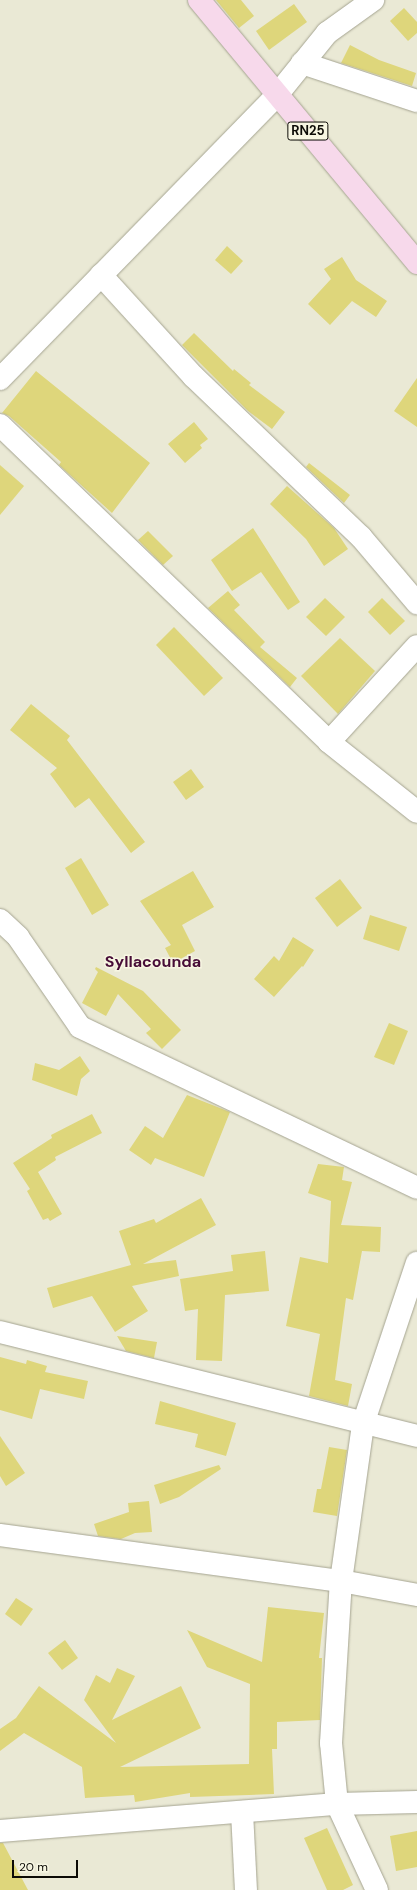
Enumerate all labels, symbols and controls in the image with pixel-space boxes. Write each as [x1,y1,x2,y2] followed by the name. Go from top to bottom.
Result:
[287,120,329,142] road number: RN25
[105,952,201,972] district label: Syllacounda
[14,1852,80,1878] scale bar
[19,1859,48,1875] text: 20 m

